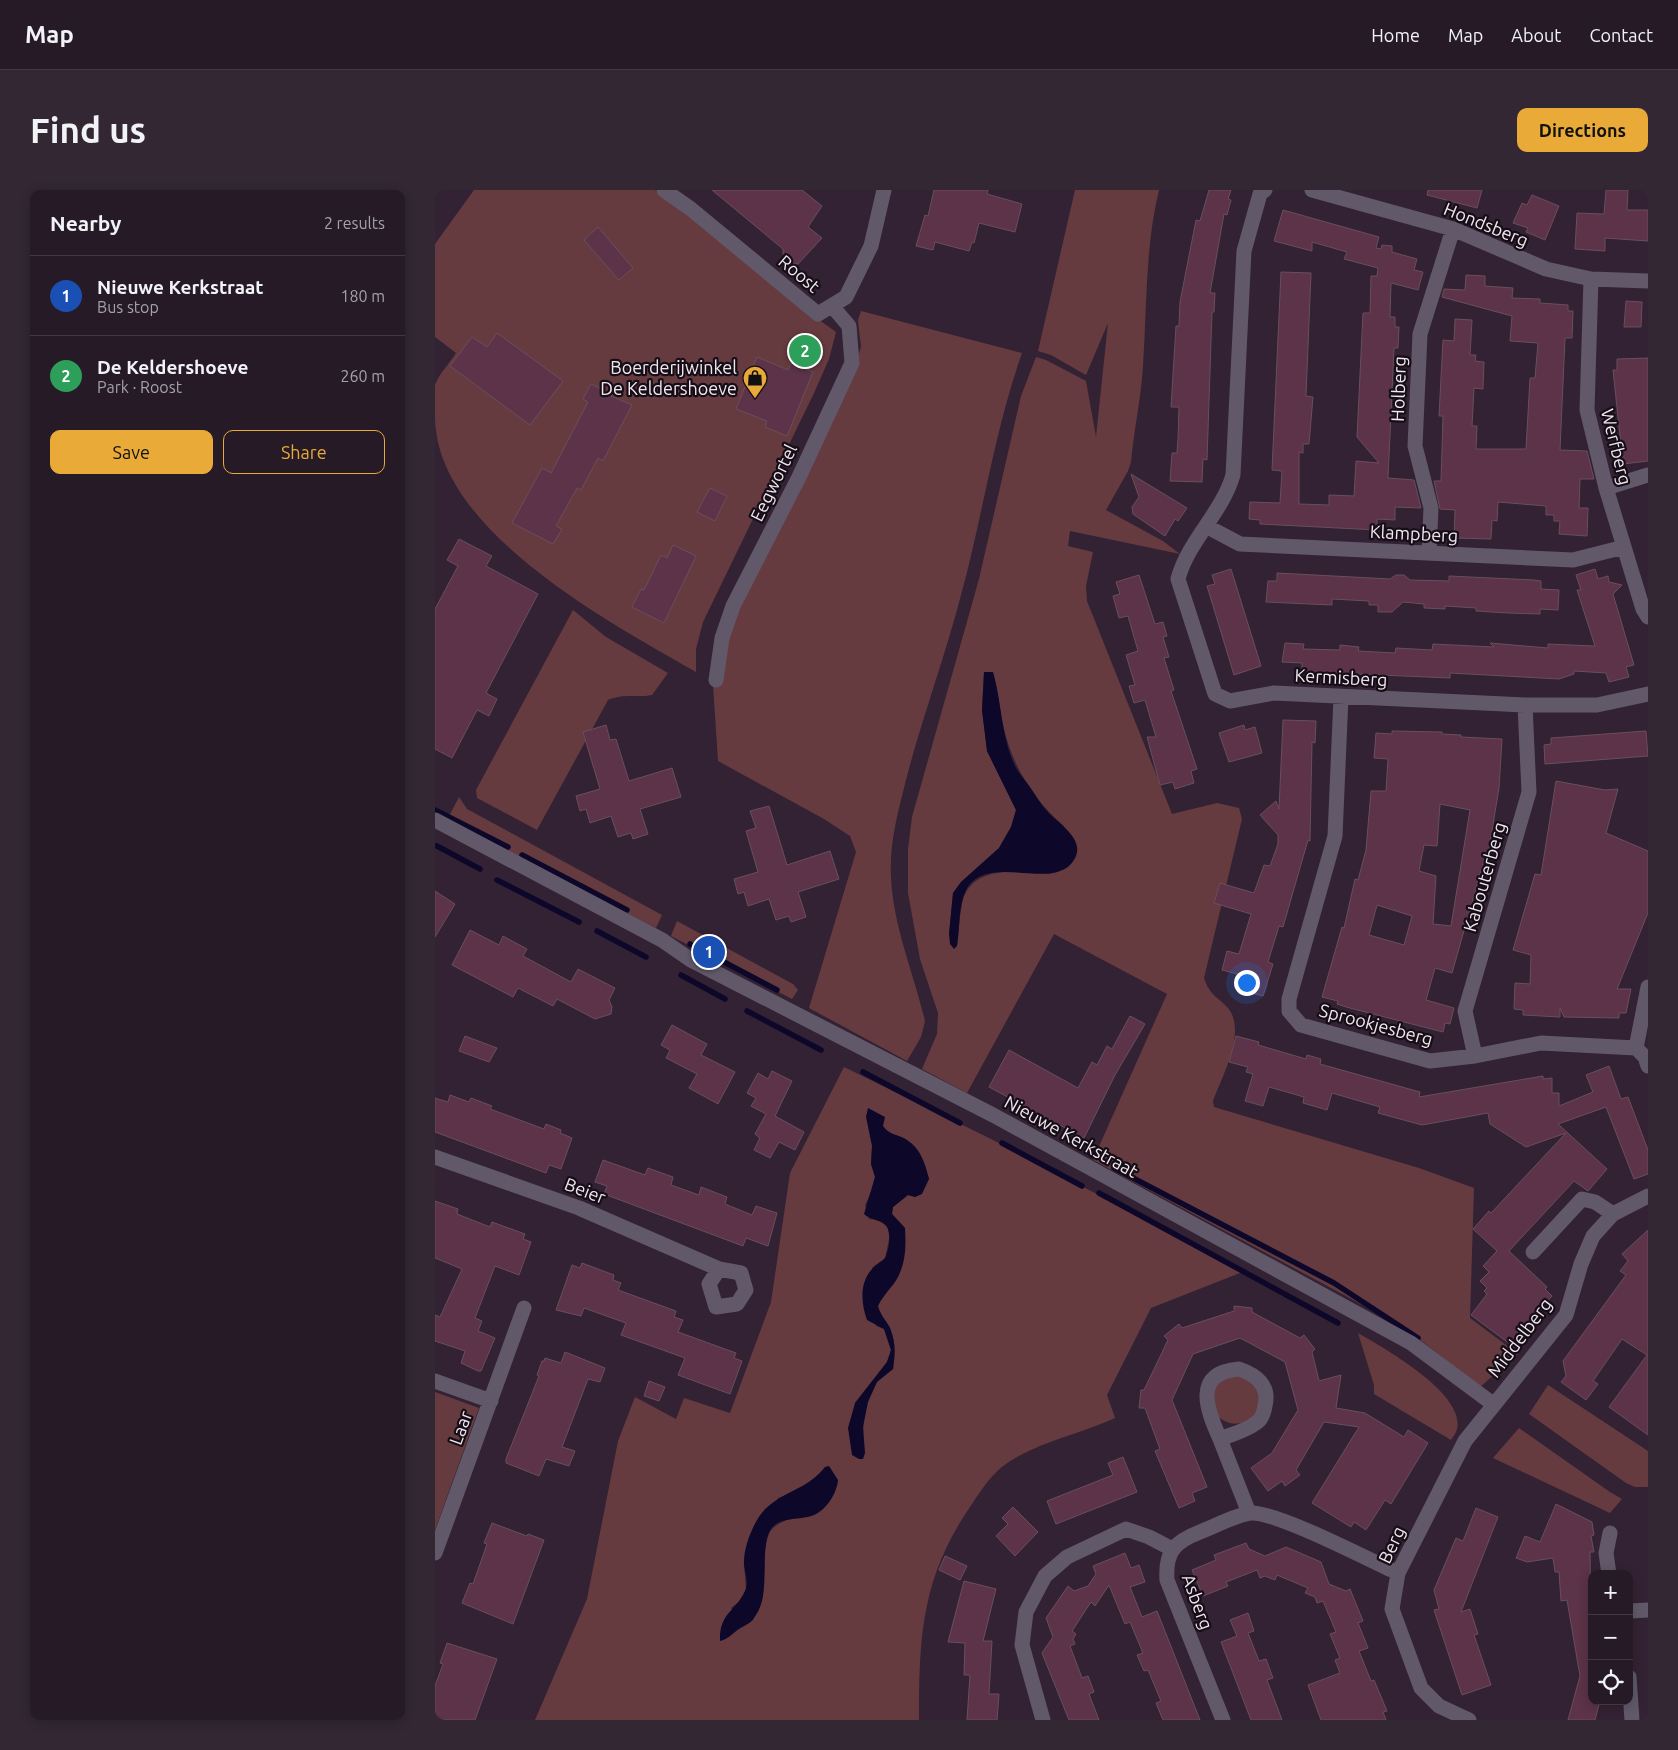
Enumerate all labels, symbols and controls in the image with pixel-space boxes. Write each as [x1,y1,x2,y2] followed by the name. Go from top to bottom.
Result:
[25,21,74,48] text: Map
[1371,25,1420,45] text: Home
[1448,25,1483,45] text: Map
[1511,25,1561,45] text: About
[1589,25,1653,45] text: Contact
[1517,108,1648,152] button: Directions
[30,110,146,150] text: Find us
[1441,198,1532,250] street label: Hondsberg
[50,211,121,235] text: Nearby
[324,214,385,232] text: 2 results
[775,250,824,296] street label: Roost
[97,276,264,298] text: Nieuwe Kerkstraat
[61,287,71,305] text: 1
[340,287,385,305] text: 180 m
[97,298,159,316] text: Bus stop
[789,332,821,370] pin: 2
[97,356,249,378] text: De Keldershoeve
[1387,356,1409,422] street label: Holberg
[600,357,737,398] place label: Boerderijwinkel De Keldershoeve
[742,365,768,399] shop icon: Boerderijwinkel De Keldershoeve
[61,367,71,385] text: 2
[340,367,385,385] text: 260 m
[97,378,182,396] text: Park · Roost
[1598,407,1636,487] street label: Werfberg
[50,430,213,474] button: Save
[223,430,385,474] button: Share
[746,440,800,524] street label: Eegwortel
[1369,521,1459,545] street label: Klampberg
[1294,665,1388,689] street label: Kermisberg
[1459,820,1509,934] street label: Kabouterberg
[693,933,725,971] pin: 1
[1234,970,1260,996] your location
[1317,999,1435,1049] street label: Sprookjesberg
[1001,1091,1142,1181] street label: Nieuwe Kerkstraat
[562,1173,609,1207] street label: Beier
[1483,1294,1555,1381] street label: Middelberg
[445,1408,475,1447] street label: Laar
[1374,1523,1408,1566] street label: Berg
[1588,1570,1633,1705] map controls
[1588,1570,1633,1615] button: +
[1179,1571,1217,1632] street label: Asberg
[1588,1615,1633,1660] button: −
[1588,1660,1633,1705] button: locate

